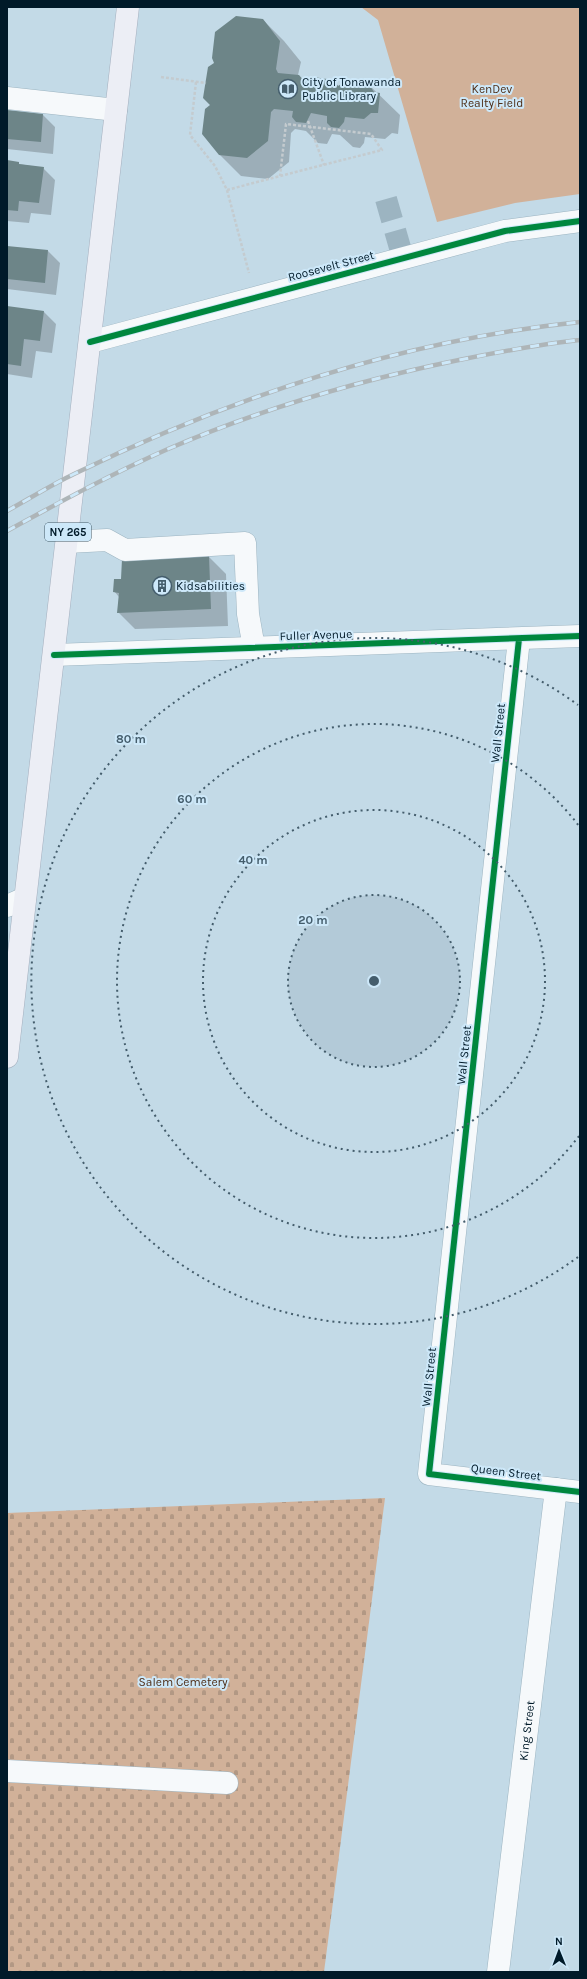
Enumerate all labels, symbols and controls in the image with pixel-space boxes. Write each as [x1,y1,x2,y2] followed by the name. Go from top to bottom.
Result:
[302,75,401,103] place label: City of Tonawanda Public Library
[277,78,299,100] library icon: City of Tonawanda Public Library
[461,82,523,110] park label: KenDev Realty Field
[286,248,376,284] street label: Roosevelt Street
[45,523,91,541] road number: NY 265
[151,575,173,597] building icon: Kidsabilities
[176,579,245,593] place label: Kidsabilities
[279,627,353,643] street label: Fuller Avenue
[488,702,508,763] street label: Wall Street
[116,732,146,746] text: 80 m
[177,792,207,806] text: 60 m
[238,853,268,867] text: 40 m
[298,913,328,927] text: 20 m
[367,974,381,988] centre of rings
[454,1024,474,1085] street label: Wall Street
[419,1346,439,1407] street label: Wall Street
[470,1461,542,1483] street label: Queen Street
[139,1675,228,1689] park label: Salem Cemetery
[516,1699,538,1762] street label: King Street
[539,1931,579,1971] north arrow
[555,1935,563,1948] text: N

